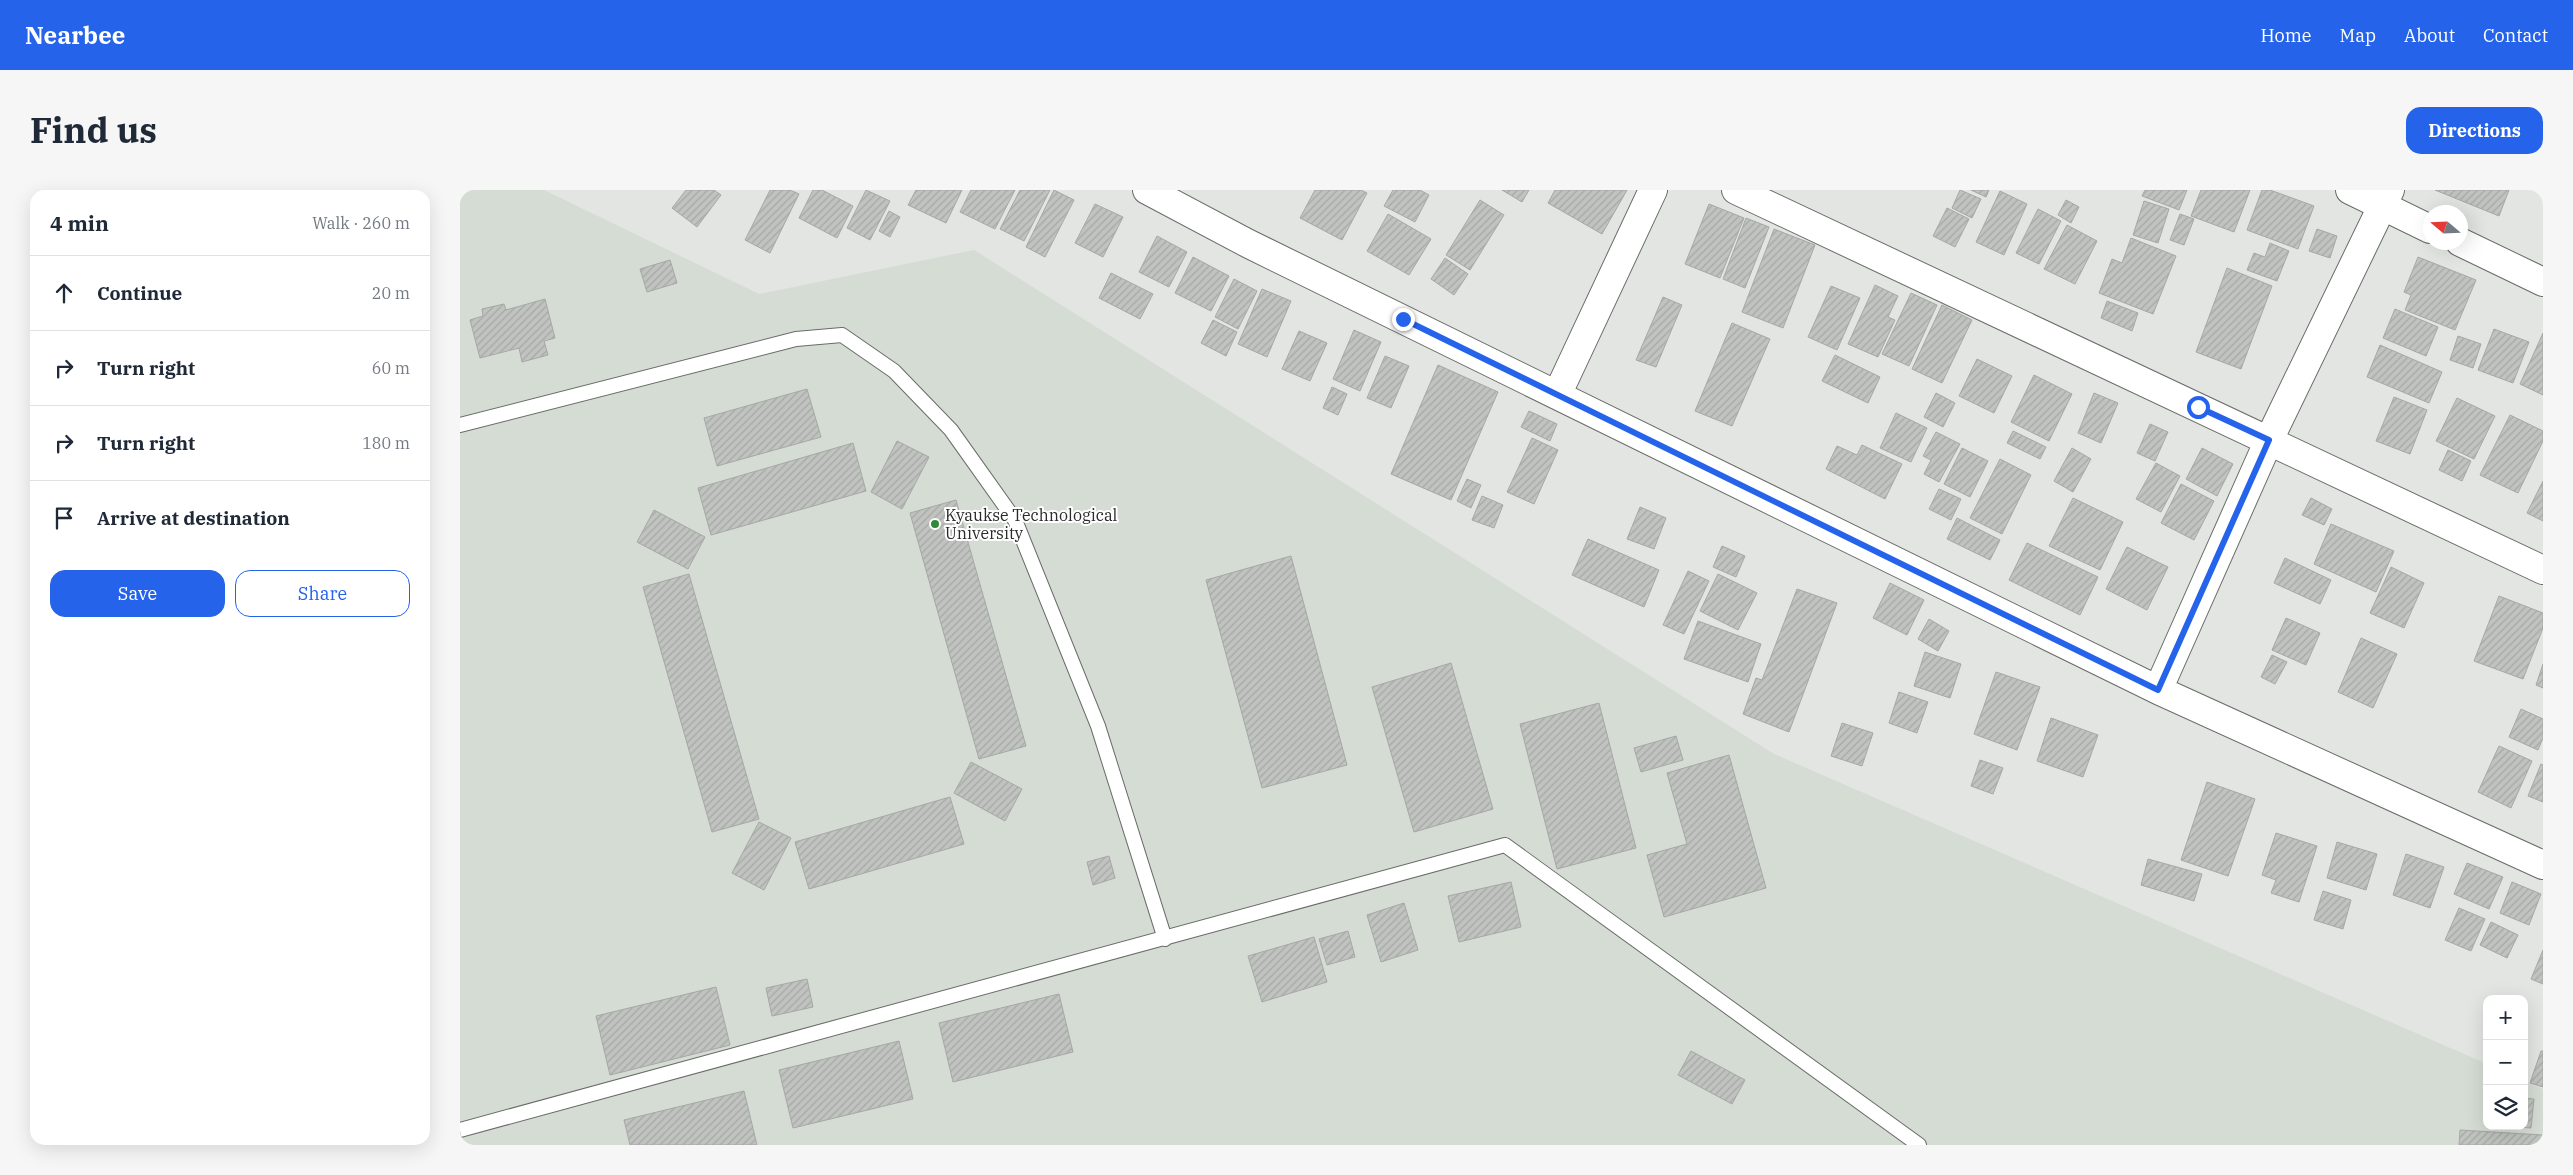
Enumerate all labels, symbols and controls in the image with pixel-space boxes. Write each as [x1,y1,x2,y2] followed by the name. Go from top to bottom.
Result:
[25,19,125,51] text: Nearbee
[2260,24,2312,47] text: Home
[2340,24,2376,47] text: Map
[2404,24,2455,47] text: About
[2483,24,2548,47] text: Contact
[30,107,157,153] text: Find us
[2406,107,2543,154] button: Directions
[2423,205,2468,250] north arrow
[50,209,109,237] text: 4 min
[312,213,410,233] text: Walk · 260 m
[50,279,78,307] icon: ahead
[97,281,182,305] text: Continue
[372,283,410,303] text: 20 m
[1392,308,1415,331] route end
[50,354,78,382] icon: right
[97,356,195,380] text: Turn right
[372,358,410,378] text: 60 m
[2187,396,2210,419] route start
[50,429,78,457] icon: right
[97,431,195,455] text: Turn right
[362,433,410,453] text: 180 m
[50,504,78,532] icon: arrive
[945,505,1118,543] place label: Kyaukse Technological University
[97,506,290,530] text: Arrive at destination
[929,518,941,530] marker: Kyaukse Technological University
[50,570,225,617] button: Save
[235,570,410,617] button: Share
[2483,995,2528,1130] map controls
[2483,995,2528,1040] button: +
[2483,1040,2528,1085] button: −
[2483,1085,2528,1130] button: layers

